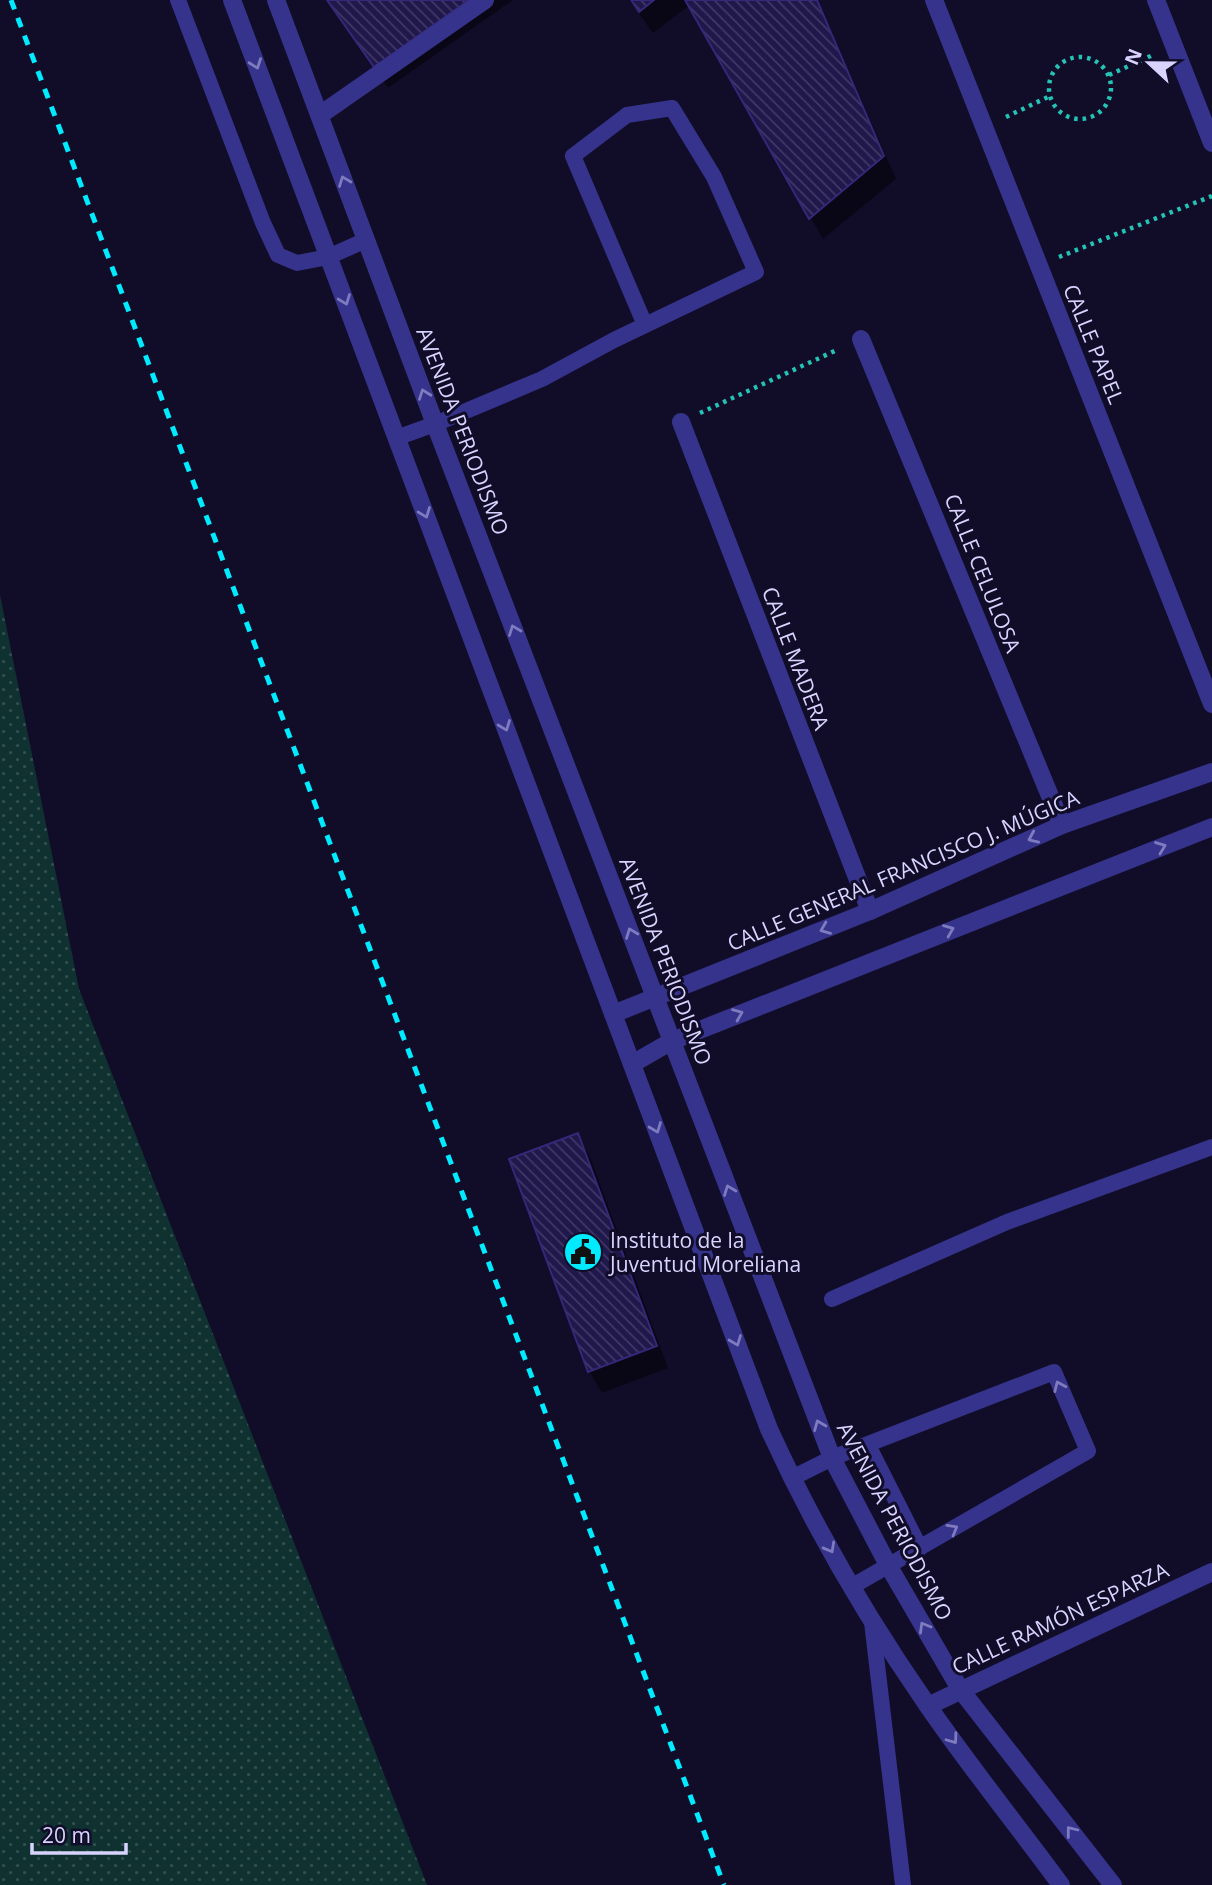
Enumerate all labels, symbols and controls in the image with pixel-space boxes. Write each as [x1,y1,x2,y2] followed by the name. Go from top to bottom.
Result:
[1114,28,1184,98] north arrow
[1118,45,1148,69] text: N
[248,57,262,69] one-way arrow
[339,176,353,188] one-way arrow
[1057,280,1131,408] street label: CALLE PAPEL
[336,293,350,305] one-way arrow
[410,323,516,539] street label: AVENIDA PERIODISMO
[418,389,432,401] one-way arrow
[938,489,1028,657] street label: CALLE CELULOSA
[416,506,430,518] one-way arrow
[756,583,836,734] street label: CALLE MADERA
[509,624,523,636] one-way arrow
[497,719,511,731] one-way arrow
[723,783,1084,957] street label: CALLE GENERAL FRANCISCO J. MÚGICA
[1028,830,1040,844] one-way arrow
[1154,841,1166,855] one-way arrow
[613,853,719,1069] street label: AVENIDA PERIODISMO
[819,921,831,935] one-way arrow
[943,925,955,939] one-way arrow
[625,928,639,940] one-way arrow
[731,1009,743,1023] one-way arrow
[648,1122,662,1134] one-way arrow
[723,1185,737,1197] one-way arrow
[608,1226,801,1278] place label: Instituto de la Juventud Moreliana
[562,1231,604,1273] public building icon: Instituto de la Juventud Moreliana
[728,1335,742,1347] one-way arrow
[1054,1380,1068,1392] one-way arrow
[831,1417,959,1625] street label: AVENIDA PERIODISMO
[813,1420,827,1433] one-way arrow
[945,1524,958,1537] one-way arrow
[821,1541,835,1553] one-way arrow
[947,1555,1173,1680] street label: CALLE RAMÓN ESPARZA
[919,1622,932,1635] one-way arrow
[944,1731,957,1744] one-way arrow
[32,1812,126,1856] scale bar
[42,1821,91,1849] text: 20 m
[1066,1827,1079,1839] one-way arrow

